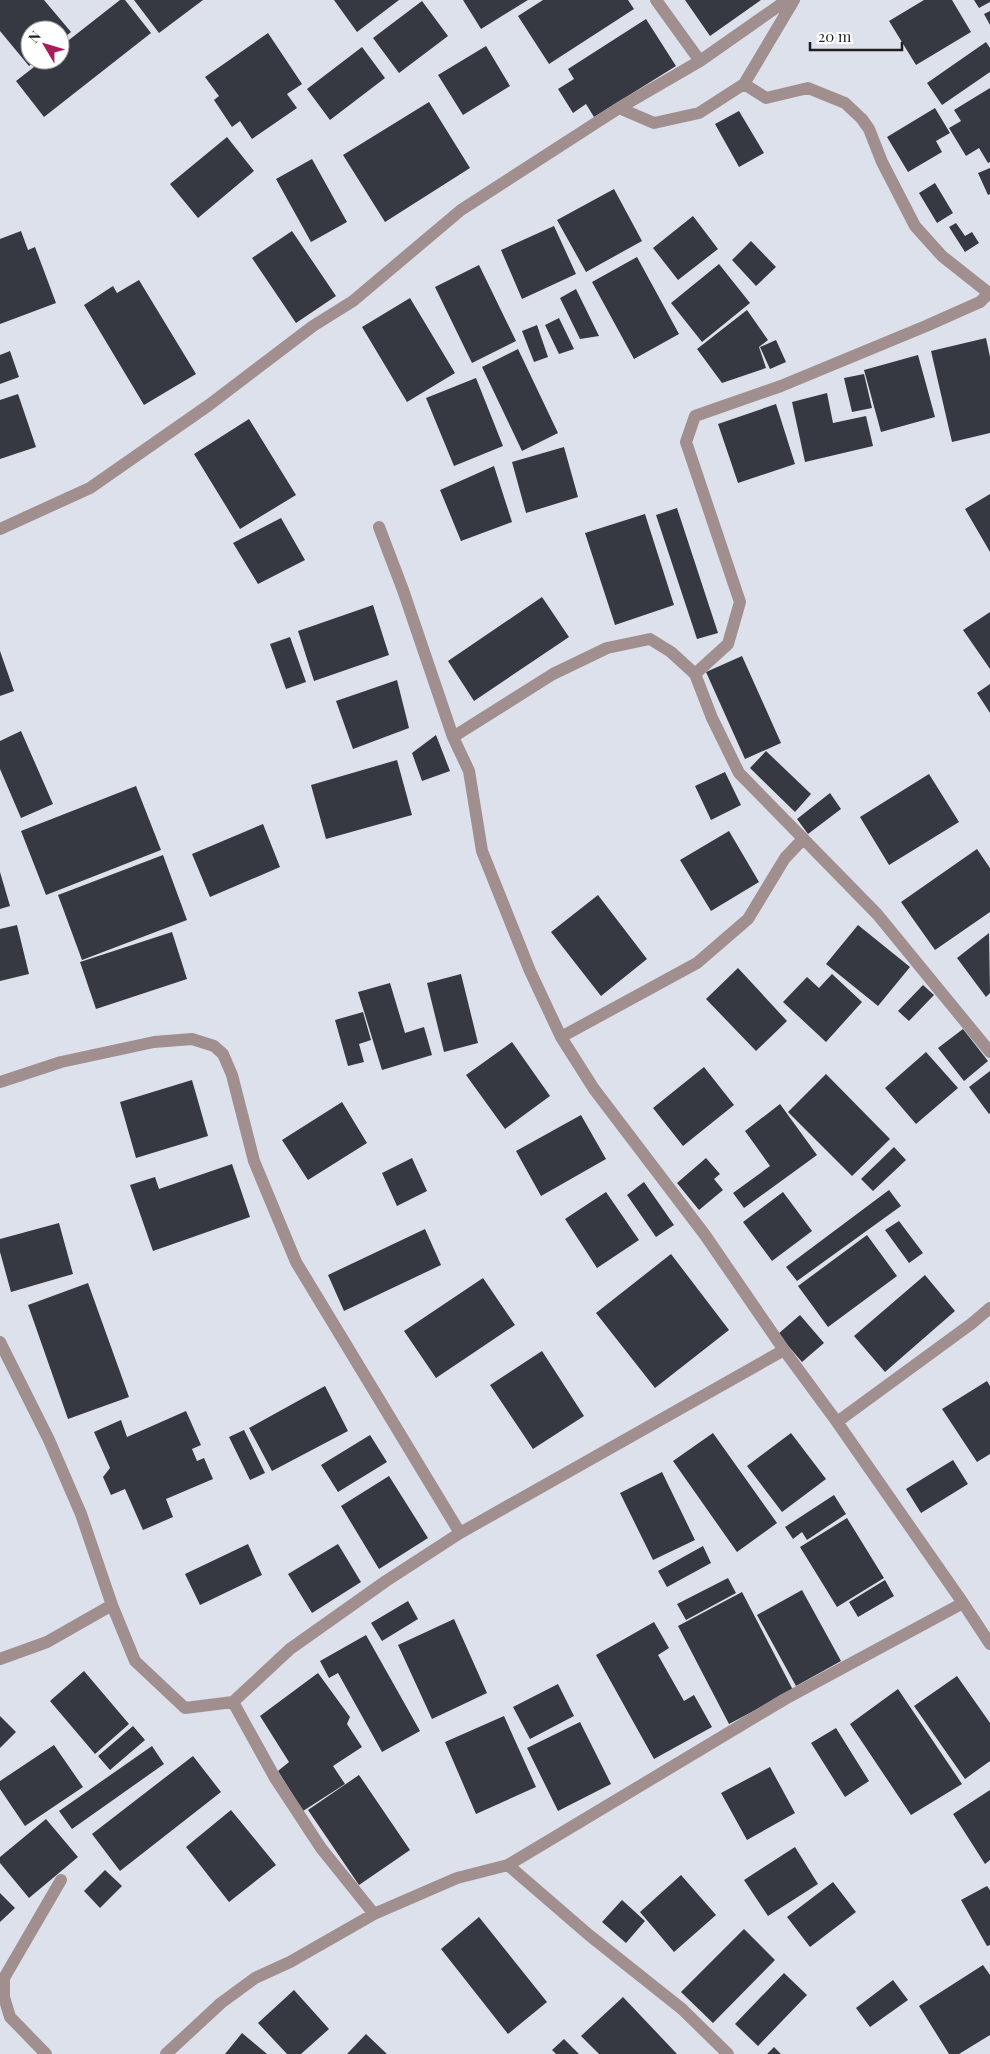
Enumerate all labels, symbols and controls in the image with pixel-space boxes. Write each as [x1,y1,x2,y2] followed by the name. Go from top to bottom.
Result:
[20,20,70,70] north arrow
[810,20,902,52] scale bar
[818,26,852,46] text: 20 m
[24,27,45,47] text: N

